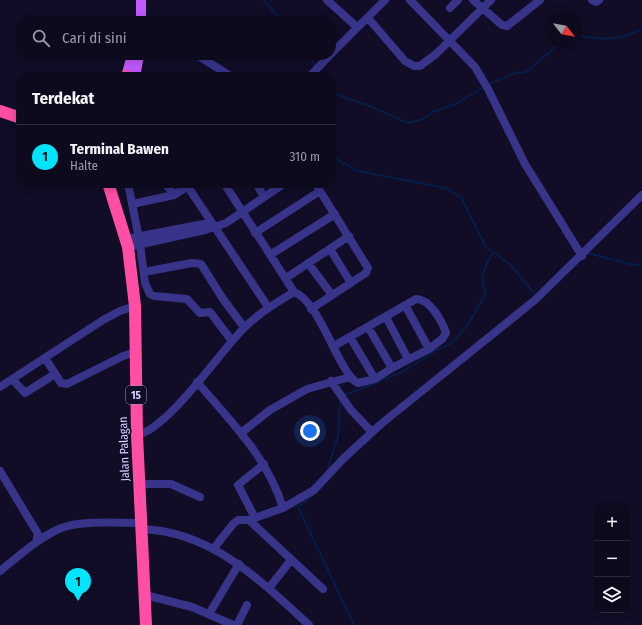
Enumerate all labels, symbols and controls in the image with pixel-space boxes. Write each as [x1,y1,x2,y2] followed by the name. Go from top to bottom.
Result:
[546,12,582,48] north arrow
[16,16,336,60] search box
[30,27,52,49] icon: search
[62,29,127,47] text: Cari di sini
[32,88,94,109] text: Terdekat
[70,140,169,158] text: Terminal Bawen
[42,149,48,164] text: 1
[290,149,320,164] text: 310 m
[70,158,98,173] text: Halte
[126,386,146,404] road number: 15
[116,416,132,482] street label: Jalan Palagan
[300,421,320,441] your location
[594,505,630,613] map controls
[594,505,630,541] button: +
[594,541,630,577] button: −
[65,568,91,601] pin: 1
[594,577,630,613] button: layers

